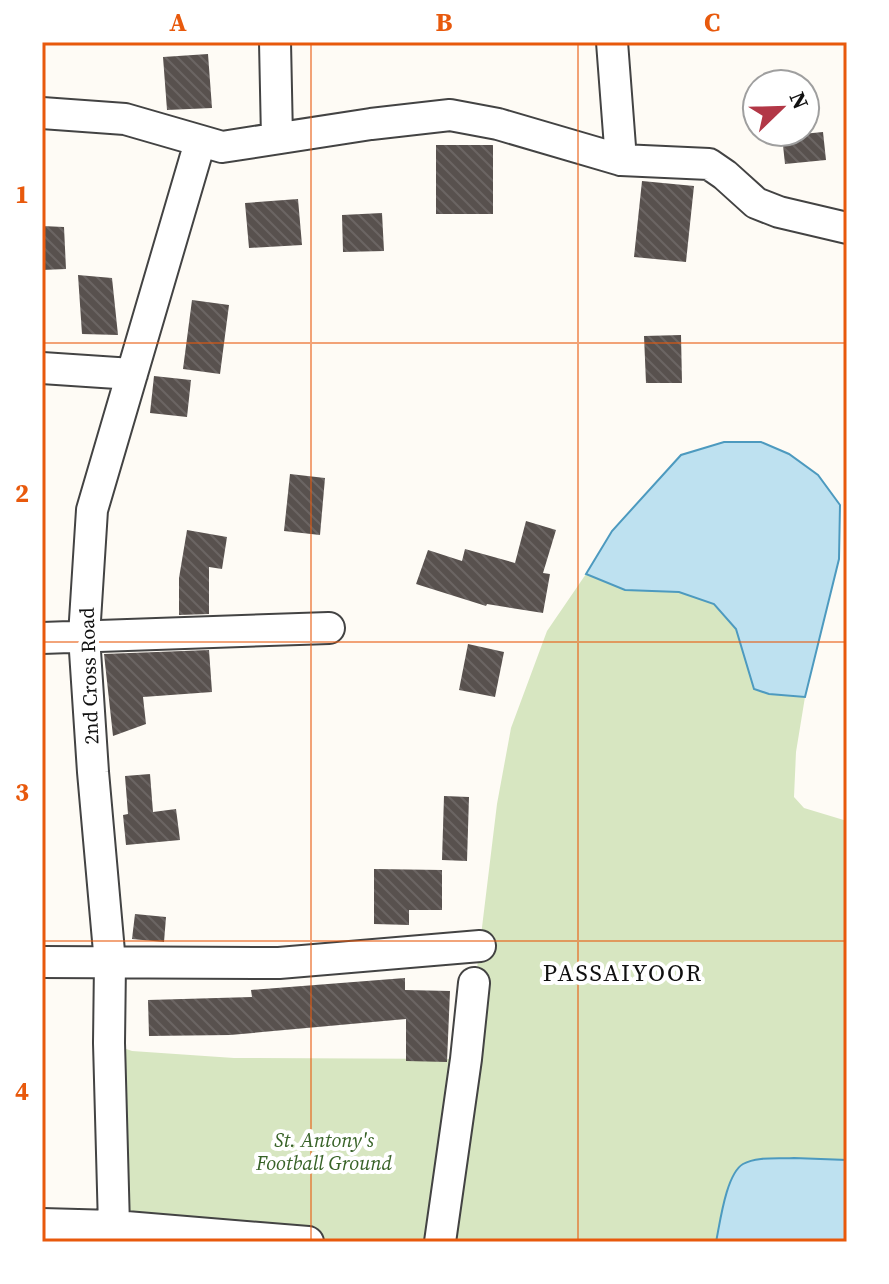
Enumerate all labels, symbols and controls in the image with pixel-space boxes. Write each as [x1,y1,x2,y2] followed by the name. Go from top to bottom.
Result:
[169,4,187,40] text: A
[436,4,453,40] text: B
[704,4,720,40] text: C
[741,68,821,148] north arrow
[782,87,816,113] text: N
[15,176,29,212] text: 1
[15,475,29,511] text: 2
[73,606,105,745] street label: 2nd Cross Road
[15,774,29,810] text: 3
[543,956,703,989] district label: PASSAIYOOR
[15,1073,29,1109] text: 4
[255,1126,393,1177] park label: St. Antony's Football Ground

